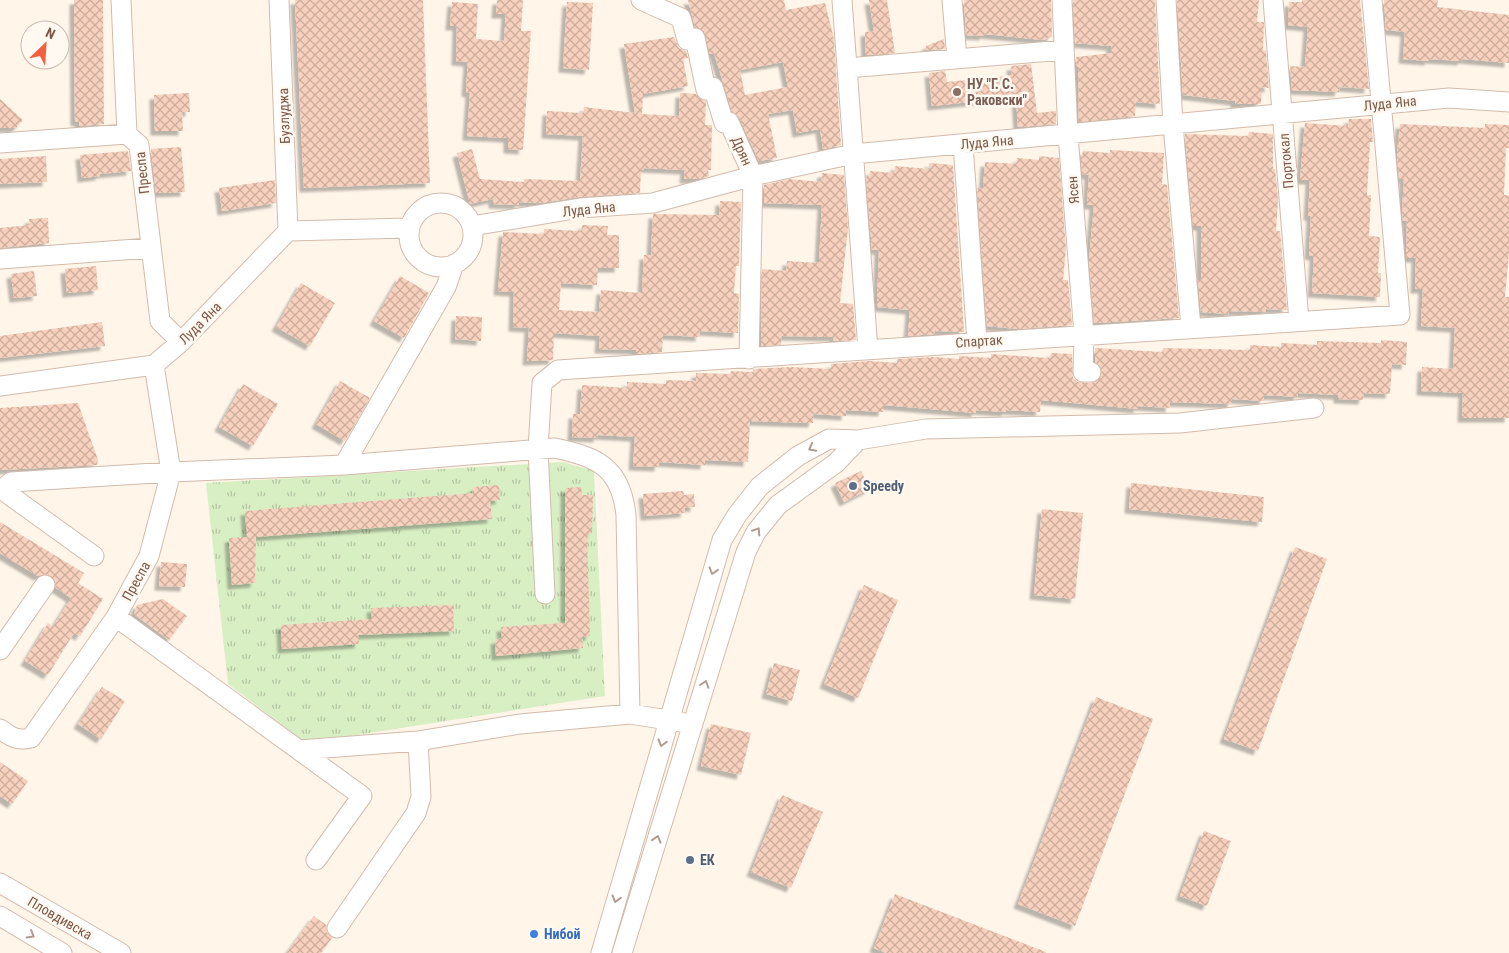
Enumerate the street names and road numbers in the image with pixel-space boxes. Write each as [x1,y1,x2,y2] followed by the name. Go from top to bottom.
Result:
[275,88,293,144] street label: Бузлуджа
[1363,92,1417,114] street label: Луда Яна
[960,132,1014,152] street label: Луда Яна
[1276,133,1296,189] street label: Портокал
[729,134,755,168] street label: Дрян
[132,151,152,195] street label: Преспа
[1064,175,1082,205] street label: Ясен
[562,198,616,220] street label: Луда Яна
[176,299,224,347] street label: Луда Яна
[955,331,1003,351] street label: Спартак
[119,559,153,603] street label: Преспа
[25,893,95,943] street label: Пловдивска

